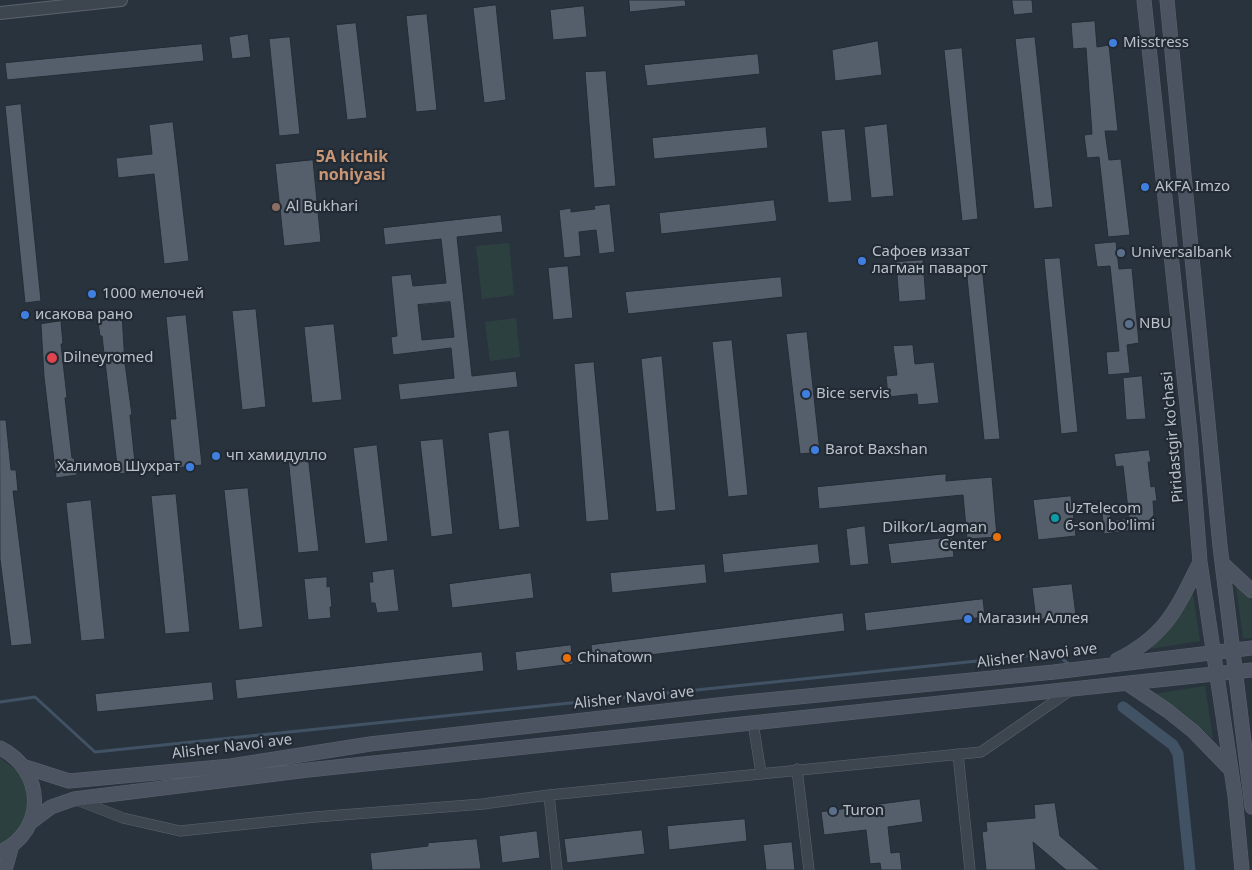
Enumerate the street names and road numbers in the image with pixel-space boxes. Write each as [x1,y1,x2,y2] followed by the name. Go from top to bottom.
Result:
[1158,371,1188,503] street label: Piridastgir ko'chasi
[976,640,1098,672] street label: Alisher Navoi ave
[573,683,695,713] street label: Alisher Navoi ave
[171,731,293,763] street label: Alisher Navoi ave

